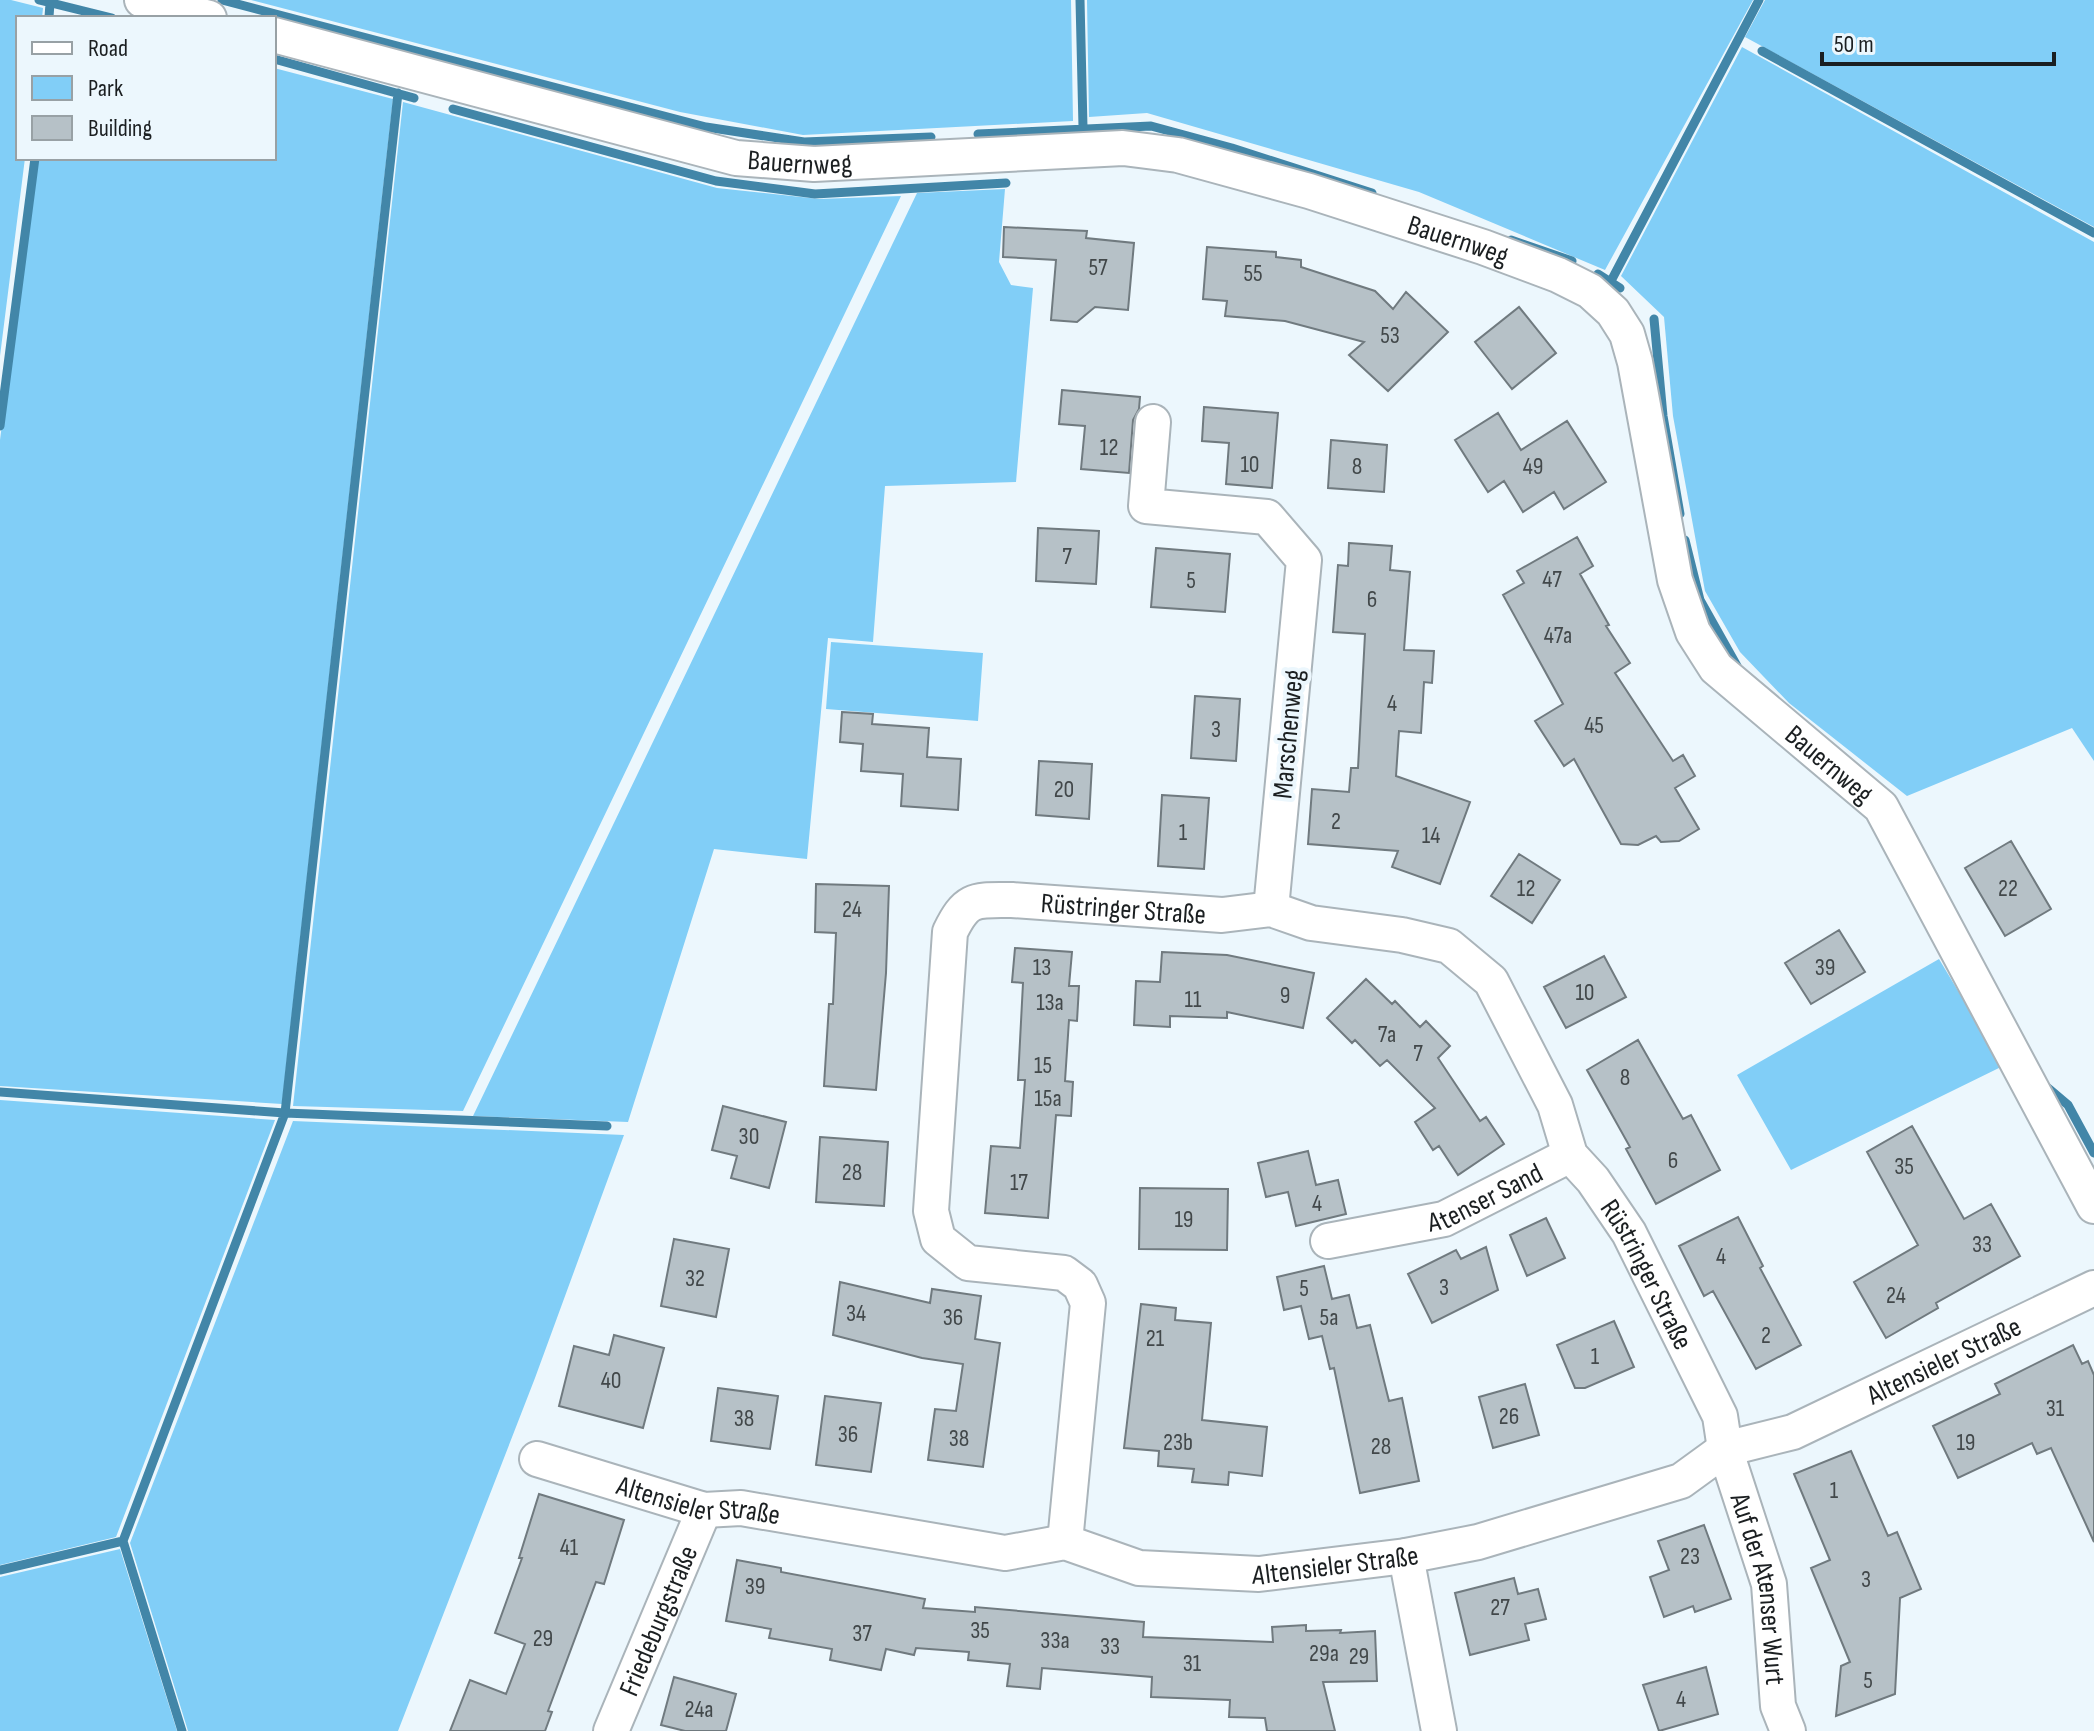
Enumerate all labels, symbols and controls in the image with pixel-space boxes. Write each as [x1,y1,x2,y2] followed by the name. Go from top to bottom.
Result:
[16,16,276,160] legend
[1822,16,2054,66] scale bar
[1834,30,1874,59] text: 50 m
[88,34,128,63] text: Road
[88,74,123,103] text: Park
[88,114,152,143] text: Building
[746,144,853,182] street label: Bauernweg
[1403,209,1513,273] street label: Bauernweg
[1088,253,1108,282] house number: 57
[1243,259,1263,288] house number: 55
[1380,321,1400,350] house number: 53
[1100,433,1118,462] house number: 12
[1240,450,1260,479] house number: 10
[1352,452,1362,481] house number: 8
[1523,452,1543,481] house number: 49
[1062,542,1072,571] house number: 7
[1542,565,1562,594] house number: 47
[1186,566,1196,595] house number: 5
[1367,585,1377,614] house number: 6
[1544,621,1572,650] house number: 47a
[1266,668,1311,800] street label: Marschenweg
[1387,689,1397,718] house number: 4
[1584,711,1604,740] house number: 45
[1211,715,1221,744] house number: 3
[1778,719,1879,811] street label: Bauernweg
[1054,775,1074,804] house number: 20
[1331,807,1341,836] house number: 2
[1179,818,1188,847] house number: 1
[1422,821,1440,850] house number: 14
[1517,874,1535,903] house number: 12
[1998,874,2018,903] house number: 22
[1040,887,1207,932] street label: Rüstringer Straße
[842,895,862,924] house number: 24
[1033,953,1051,982] house number: 13
[1815,953,1835,982] house number: 39
[1575,978,1595,1007] house number: 10
[1280,981,1290,1010] house number: 9
[1185,985,1202,1014] house number: 11
[1036,988,1064,1017] house number: 13a
[1378,1020,1396,1049] house number: 7a
[1413,1039,1423,1068] house number: 7
[1034,1051,1052,1080] house number: 15
[1620,1063,1630,1092] house number: 8
[1034,1084,1062,1113] house number: 15a
[739,1122,759,1151] house number: 30
[1668,1146,1678,1175] house number: 6
[1894,1152,1914,1181] house number: 35
[1424,1157,1548,1240] street label: Atenser Sand
[842,1158,862,1187] house number: 28
[1010,1168,1028,1197] house number: 17
[1312,1189,1322,1218] house number: 4
[1593,1193,1699,1355] street label: Rüstringer Straße
[1174,1205,1194,1234] house number: 19
[1972,1230,1992,1259] house number: 33
[1716,1242,1726,1271] house number: 4
[685,1264,705,1293] house number: 32
[1439,1273,1449,1302] house number: 3
[1299,1274,1309,1303] house number: 5
[1886,1281,1906,1310] house number: 24
[846,1299,866,1328] house number: 34
[943,1303,963,1332] house number: 36
[1320,1303,1338,1332] house number: 5a
[1861,1310,2027,1413] street label: Altensieler Straße
[1761,1321,1771,1350] house number: 2
[1146,1324,1165,1353] house number: 21
[1591,1342,1600,1371] house number: 1
[601,1366,621,1395] house number: 40
[2046,1394,2065,1423] house number: 31
[1499,1402,1519,1431] house number: 26
[734,1404,754,1433] house number: 38
[838,1420,858,1449] house number: 36
[949,1424,969,1453] house number: 38
[1163,1428,1193,1457] house number: 23b
[1956,1428,1976,1457] house number: 19
[1371,1432,1391,1461] house number: 28
[612,1469,783,1532] street label: Altensieler Straße
[1830,1476,1839,1505] house number: 1
[1722,1488,1791,1686] street label: Auf der Atenser Wurt
[560,1533,579,1562] house number: 41
[1251,1539,1421,1592] street label: Altensieler Straße
[613,1541,705,1701] street label: Friedeburgstraße
[1680,1542,1700,1571] house number: 23
[1861,1565,1871,1594] house number: 3
[745,1572,765,1601] house number: 39
[1490,1593,1510,1622] house number: 27
[970,1616,990,1645] house number: 35
[852,1619,872,1648] house number: 37
[533,1624,553,1653] house number: 29
[1040,1626,1070,1655] house number: 33a
[1100,1632,1120,1661] house number: 33
[1309,1639,1339,1668] house number: 29a
[1349,1642,1369,1671] house number: 29
[1183,1649,1202,1678] house number: 31
[1863,1666,1873,1695] house number: 5
[1676,1685,1686,1714] house number: 4
[684,1695,714,1724] house number: 24a

